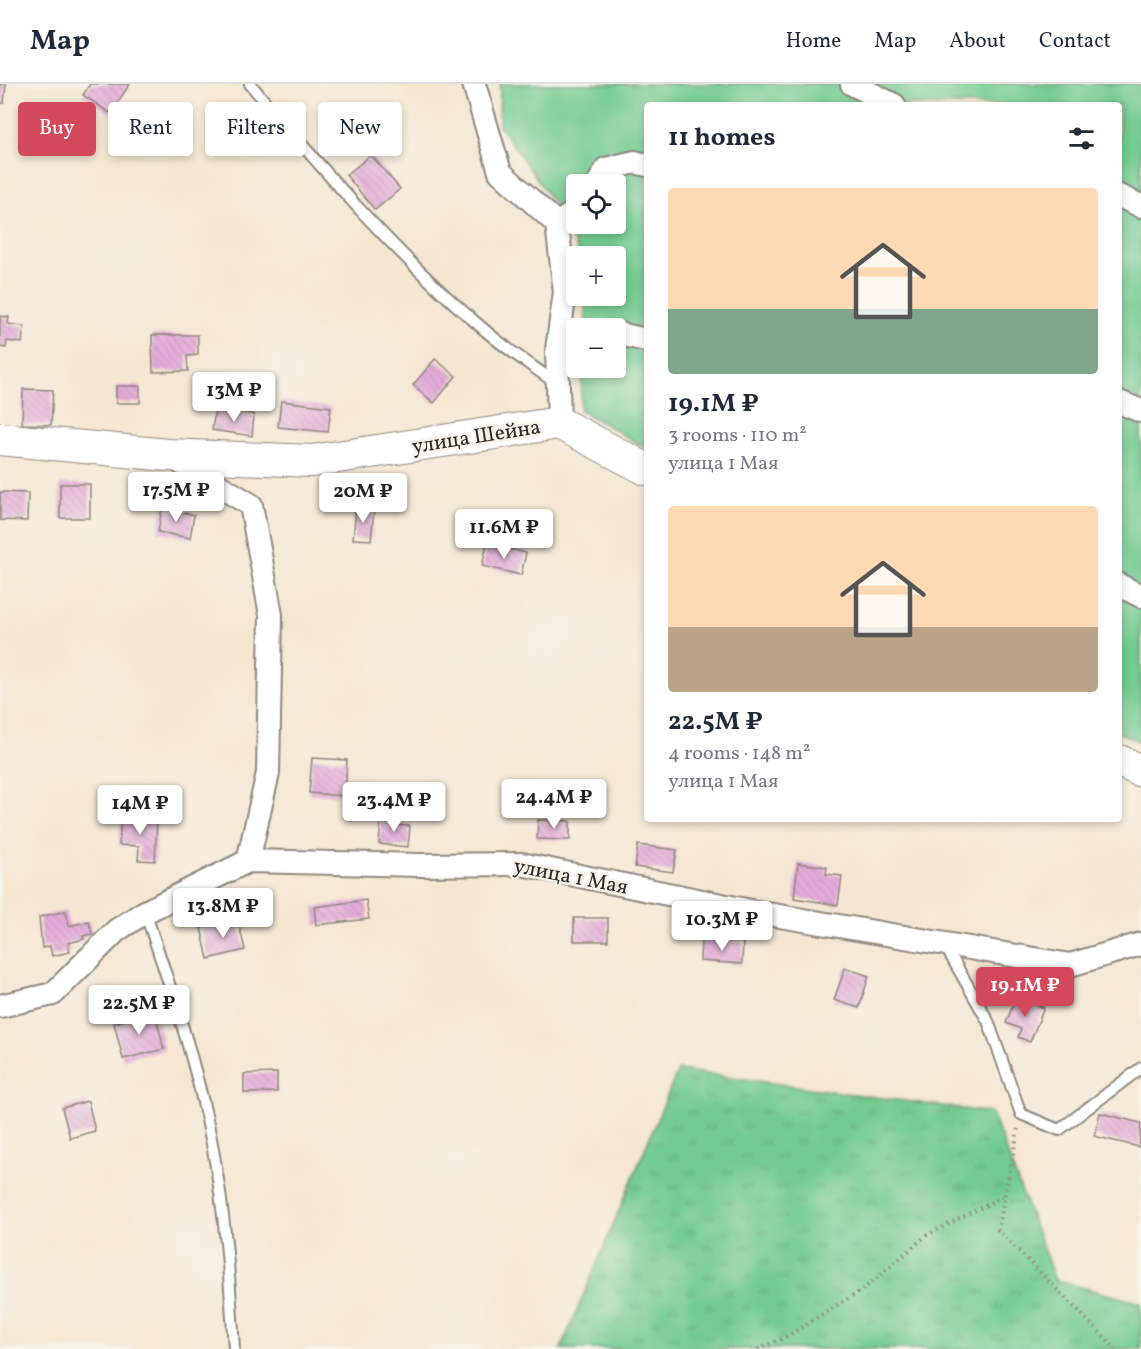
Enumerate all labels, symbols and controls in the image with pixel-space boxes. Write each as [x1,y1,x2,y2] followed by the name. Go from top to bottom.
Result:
[30,22,90,61] text: Map
[786,27,841,56] text: Home
[874,27,916,56] text: Map
[949,27,1006,56] text: About
[1039,27,1111,56] text: Contact
[18,102,96,156] chip: Buy
[108,102,193,156] chip: Rent
[205,102,306,156] chip: Filters
[318,102,402,156] chip: New
[668,120,775,156] text: 11 homes
[1065,122,1098,155] icon: filters
[566,174,626,378] map controls
[566,174,626,234] button: locate
[829,227,937,335] icon: home
[566,246,626,306] button: +
[566,318,626,378] button: −
[192,372,276,423] pin: 13M ₽
[206,377,262,405] text: 13M ₽
[668,386,759,422] text: 19.1M ₽
[410,413,543,462] street label: улица Шейна
[668,422,807,450] text: 3 rooms · 110 m²
[668,450,778,478] text: улица 1 Мая
[121,472,231,523] pin: 17.5M ₽
[321,473,405,524] pin: 20M ₽
[142,477,210,505] text: 17.5M ₽
[333,478,393,506] text: 20M ₽
[449,509,559,560] pin: 11.6M ₽
[469,514,539,542] text: 11.6M ₽
[829,545,937,653] icon: home
[668,704,763,740] text: 22.5M ₽
[668,740,810,768] text: 4 rooms · 148 m²
[668,768,778,796] text: улица 1 Мая
[499,779,609,830] pin: 24.4M ₽
[339,782,449,833] pin: 23.4M ₽
[515,784,593,812] text: 24.4M ₽
[98,785,182,836] pin: 14M ₽
[356,787,432,815] text: 23.4M ₽
[111,790,169,818] text: 14M ₽
[511,852,630,903] street label: улица 1 Мая
[168,888,278,939] pin: 13.8M ₽
[187,893,259,921] text: 13.8M ₽
[667,901,777,952] pin: 10.3M ₽
[686,906,758,934] text: 10.3M ₽
[970,967,1080,1018] pin: 19.1M ₽
[990,972,1060,1000] text: 19.1M ₽
[84,985,194,1036] pin: 22.5M ₽
[103,990,175,1018] text: 22.5M ₽

